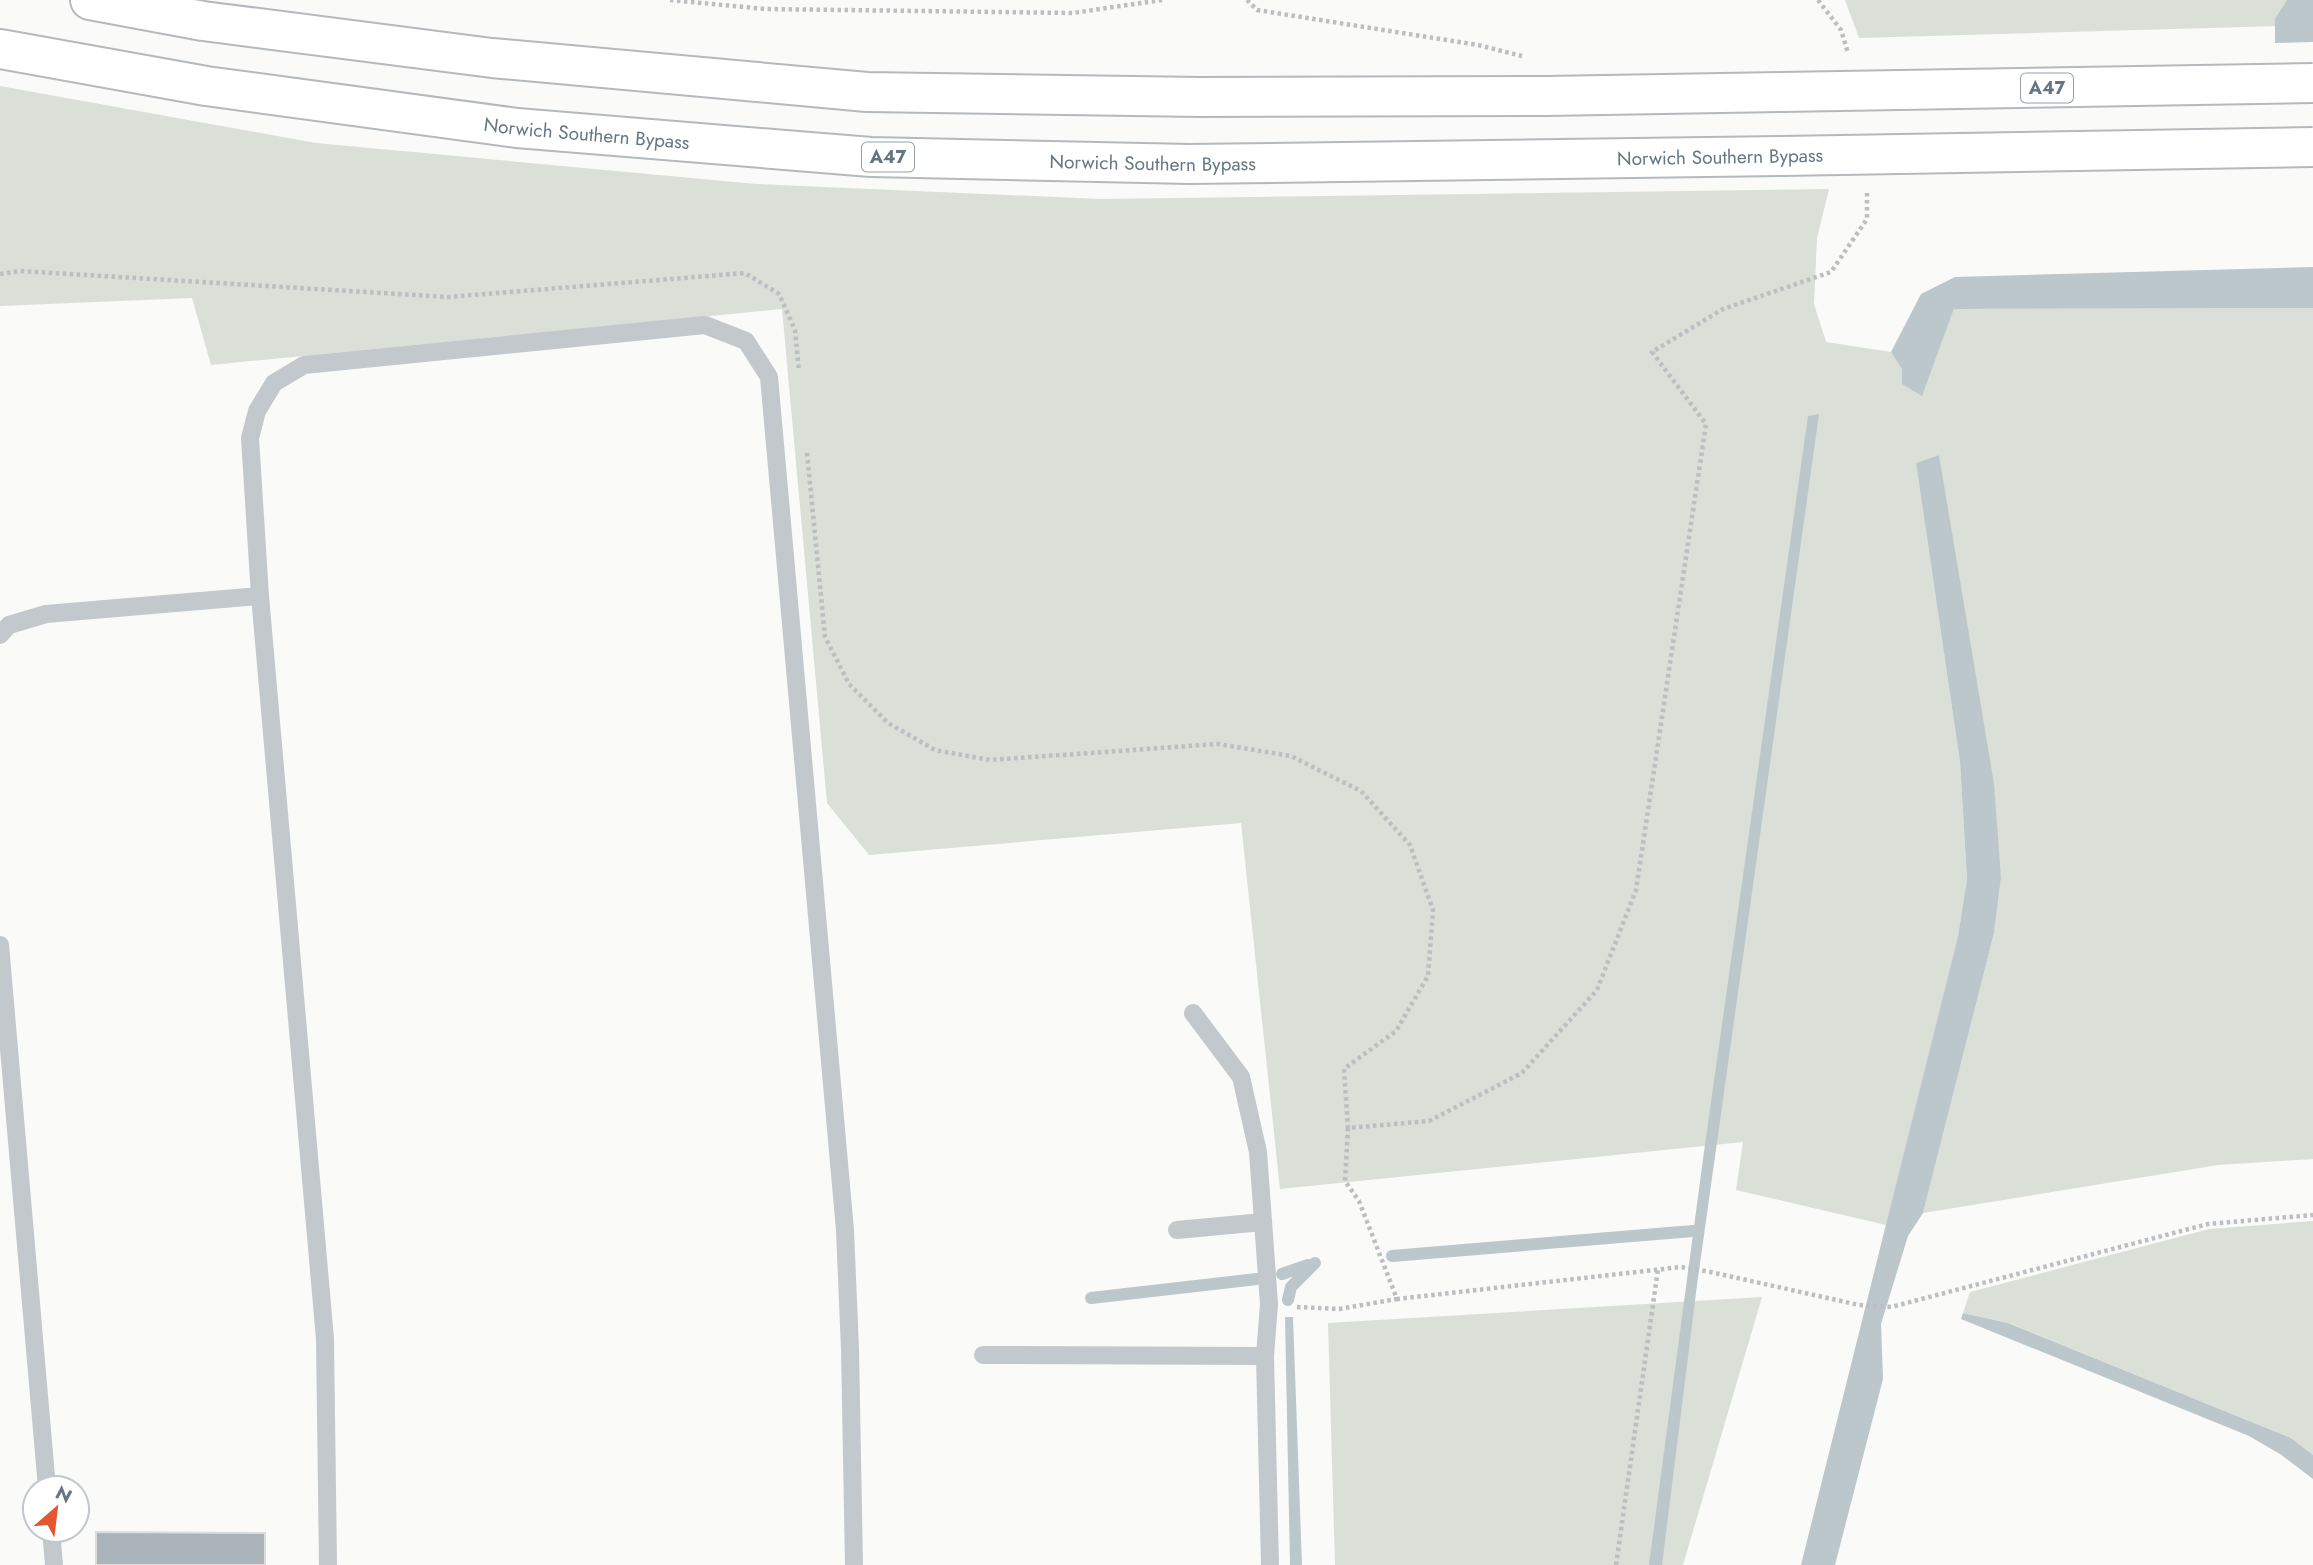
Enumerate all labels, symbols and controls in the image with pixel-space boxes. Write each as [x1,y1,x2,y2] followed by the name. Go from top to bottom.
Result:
[2021,74,2073,102] road number: A47
[482,110,691,156] street label: Norwich Southern Bypass
[862,142,914,172] road number: A47
[1617,142,1824,172] street label: Norwich Southern Bypass
[1049,147,1256,178] street label: Norwich Southern Bypass
[21,1474,91,1544] north arrow
[51,1479,77,1510] text: N

